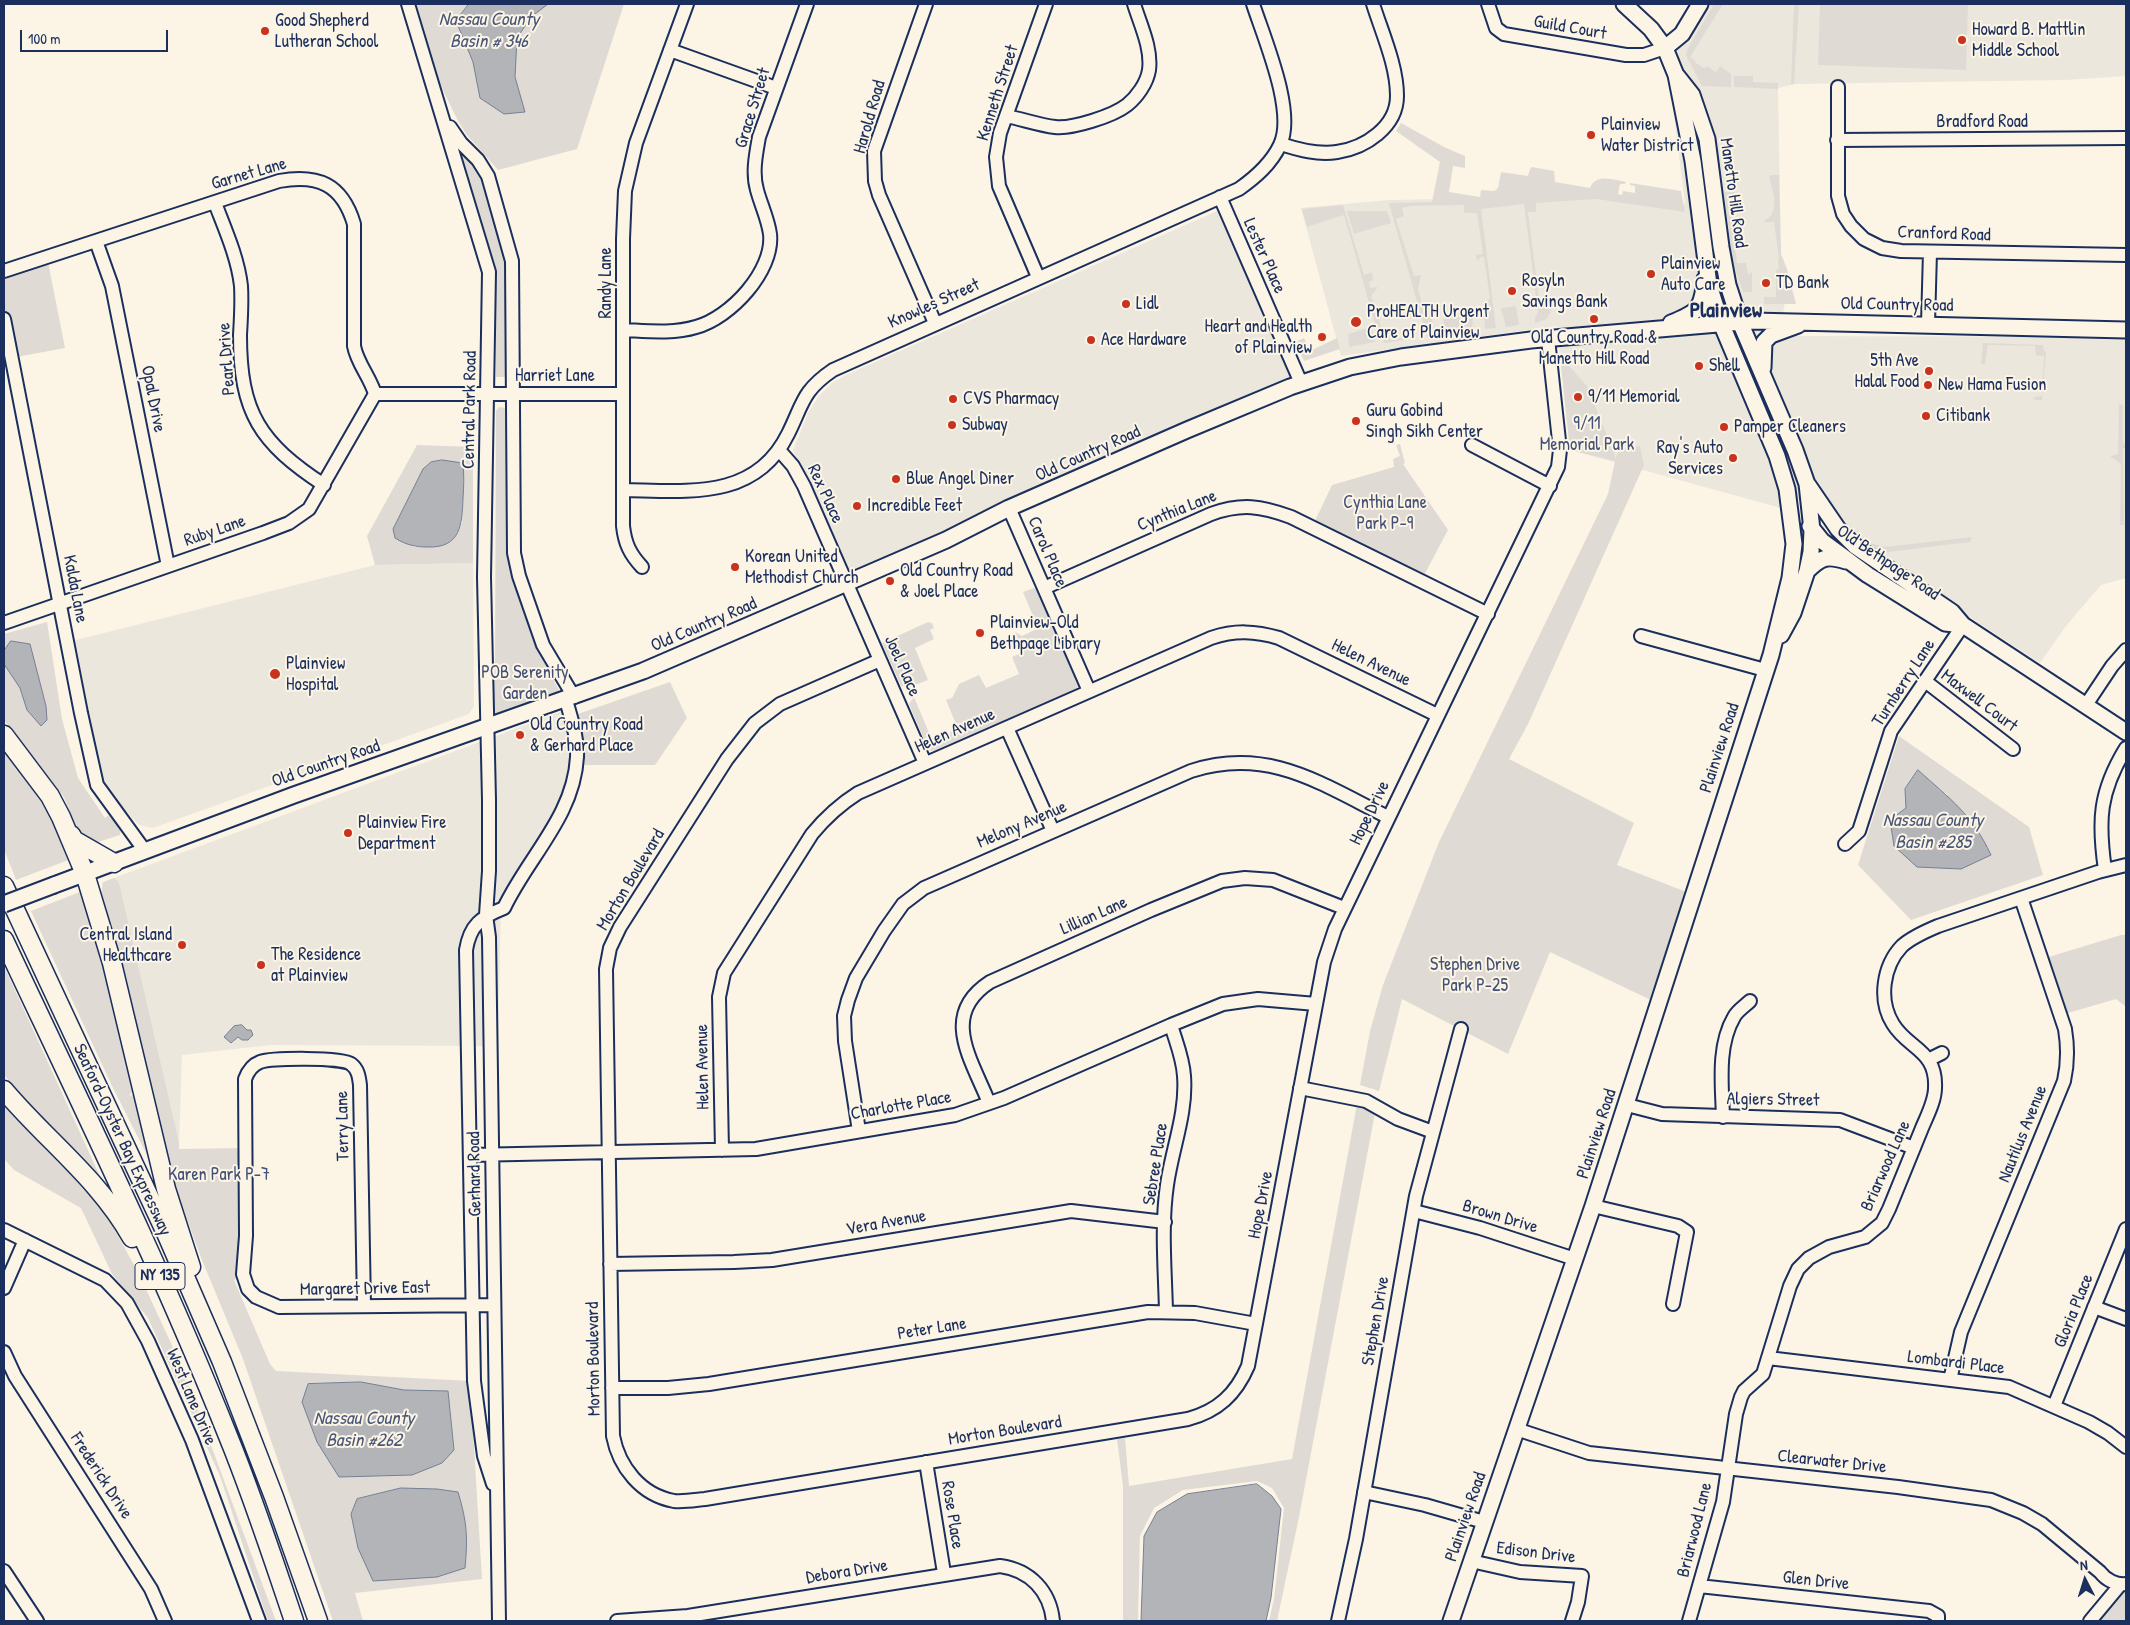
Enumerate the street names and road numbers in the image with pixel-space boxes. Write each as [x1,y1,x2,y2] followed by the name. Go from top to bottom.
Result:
[1532,11,1608,45] street label: Guild Court
[972,42,1024,144] street label: Kenneth Street
[731,65,775,151] street label: Grace Street
[849,78,891,156] street label: Harold Road
[1936,111,2028,133] street label: Bradford Road
[1715,137,1751,249] street label: Manetto Hill Road
[209,153,289,195] street label: Garnet Lane
[1238,215,1290,297] street label: Lester Place
[1897,222,1991,246] street label: Cranford Road
[595,247,617,319] street label: Randy Lane
[885,274,983,334] street label: Knowles Street
[1840,293,1954,317] street label: Old Country Road
[214,322,240,396] street label: Pearl Drive
[458,351,482,469] street label: Central Park Road
[136,364,170,434] street label: Opal Drive
[515,365,595,387] street label: Harriet Lane
[1032,421,1144,487] street label: Old Country Road
[802,461,848,527] street label: Rex Place
[1134,485,1220,537] street label: Cynthia Lane
[181,510,249,552] street label: Ruby Lane
[1022,513,1072,591] street label: Carol Place
[1832,521,1944,605] street label: Old Bethpage Road
[58,553,92,625] street label: Kalda Lane
[648,593,760,657] street label: Old Country Road
[879,632,925,700] street label: Joel Place
[1328,635,1414,691] street label: Helen Avenue
[1868,635,1940,731] street label: Turnberry Lane
[1936,665,2022,737] street label: Maxwell Court
[1695,700,1745,796] street label: Plainview Road
[912,704,998,758] street label: Helen Avenue
[269,735,383,793] street label: Old Country Road
[1345,777,1395,849] street label: Hope Drive
[974,796,1070,854] street label: Melony Avenue
[592,825,670,935] street label: Morton Boulevard
[1057,892,1131,940] street label: Lillian Lane
[691,1024,715,1110] street label: Helen Avenue
[68,1041,176,1239] street label: Seaford-Oyster Bay Expressway
[1994,1082,2052,1186] street label: Nautilus Avenue
[1572,1086,1622,1182] street label: Plainview Road
[849,1087,953,1125] street label: Charlotte Place
[1726,1088,1820,1112] street label: Algiers Street
[332,1091,354,1161] street label: Terry Lane
[1856,1117,1916,1215] street label: Briarwood Lane
[1139,1121,1173,1207] street label: Sebree Place
[463,1131,487,1217] street label: Gerhard Road
[1244,1169,1278,1241] street label: Hope Drive
[1460,1195,1540,1239] street label: Brown Drive
[844,1205,928,1241] street label: Vera Avenue
[135,1262,185,1290] road number: NY 135
[2049,1271,2099,1351] street label: Gloria Place
[1358,1275,1394,1367] street label: Stephen Drive
[300,1277,430,1301] street label: Margaret Drive East
[582,1302,606,1416] street label: Morton Boulevard
[896,1313,968,1345] street label: Peter Lane
[161,1346,221,1448] street label: West Lane Drive
[1906,1346,2006,1380] street label: Lombardi Place
[947,1411,1063,1451] street label: Morton Boulevard
[65,1429,137,1523] street label: Frederick Drive
[1776,1446,1888,1478] street label: Clearwater Drive
[1441,1469,1491,1565] street label: Plainview Road
[936,1480,968,1550] street label: Rose Place
[1673,1480,1717,1580] street label: Briarwood Lane
[1495,1537,1577,1569] street label: Edison Drive
[805,1555,889,1589] street label: Debora Drive
[1782,1567,1850,1595] street label: Glen Drive

